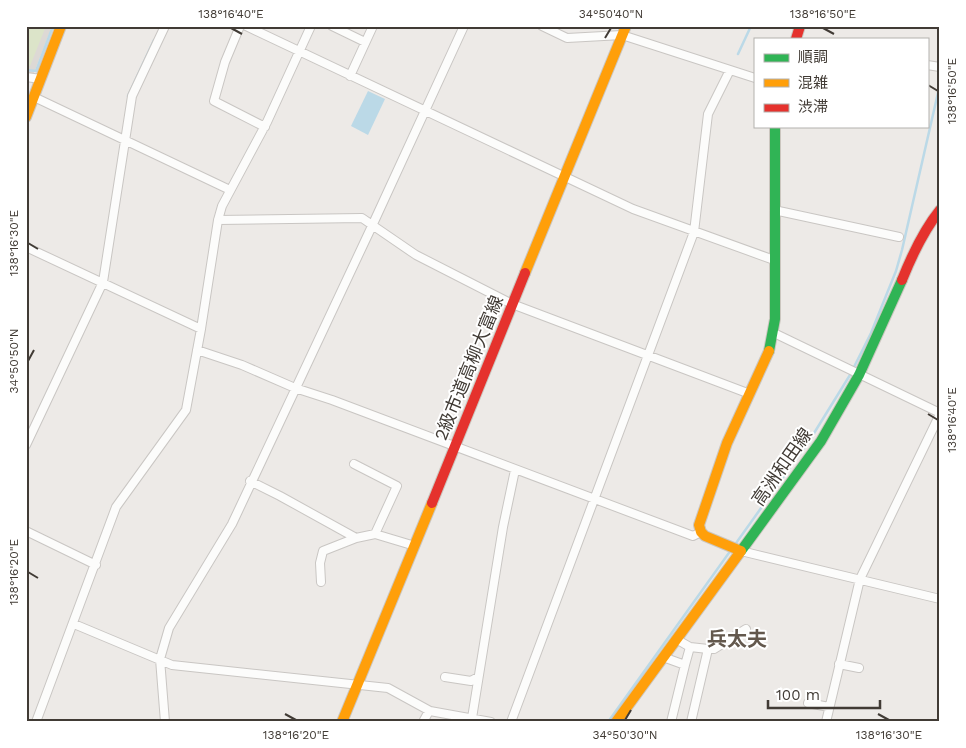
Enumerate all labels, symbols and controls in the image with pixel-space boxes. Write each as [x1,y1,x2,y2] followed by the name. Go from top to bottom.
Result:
[198,7,264,21] text: 138°16'40"E
[579,7,643,21] text: 34°50'40"N
[790,7,857,21] text: 138°16'50"E
[754,38,928,128] legend
[798,48,828,66] text: 順調
[945,57,959,124] text: 138°16'50"E
[798,74,828,92] text: 混雑
[798,98,828,116] text: 渋滞
[7,209,21,276] text: 138°16'30"E
[430,292,507,443] street label: 2級市道高柳大富線
[7,328,21,394] text: 34°50'50"N
[945,387,959,453] text: 138°16'40"E
[747,424,816,510] street label: 高洲和田線
[7,538,21,605] text: 138°16'20"E
[707,627,767,651] district label: 兵太夫
[768,678,881,710] scale bar
[776,686,820,704] text: 100 m
[263,728,330,742] text: 138°16'20"E
[592,728,658,742] text: 34°50'30"N
[856,728,923,742] text: 138°16'30"E

